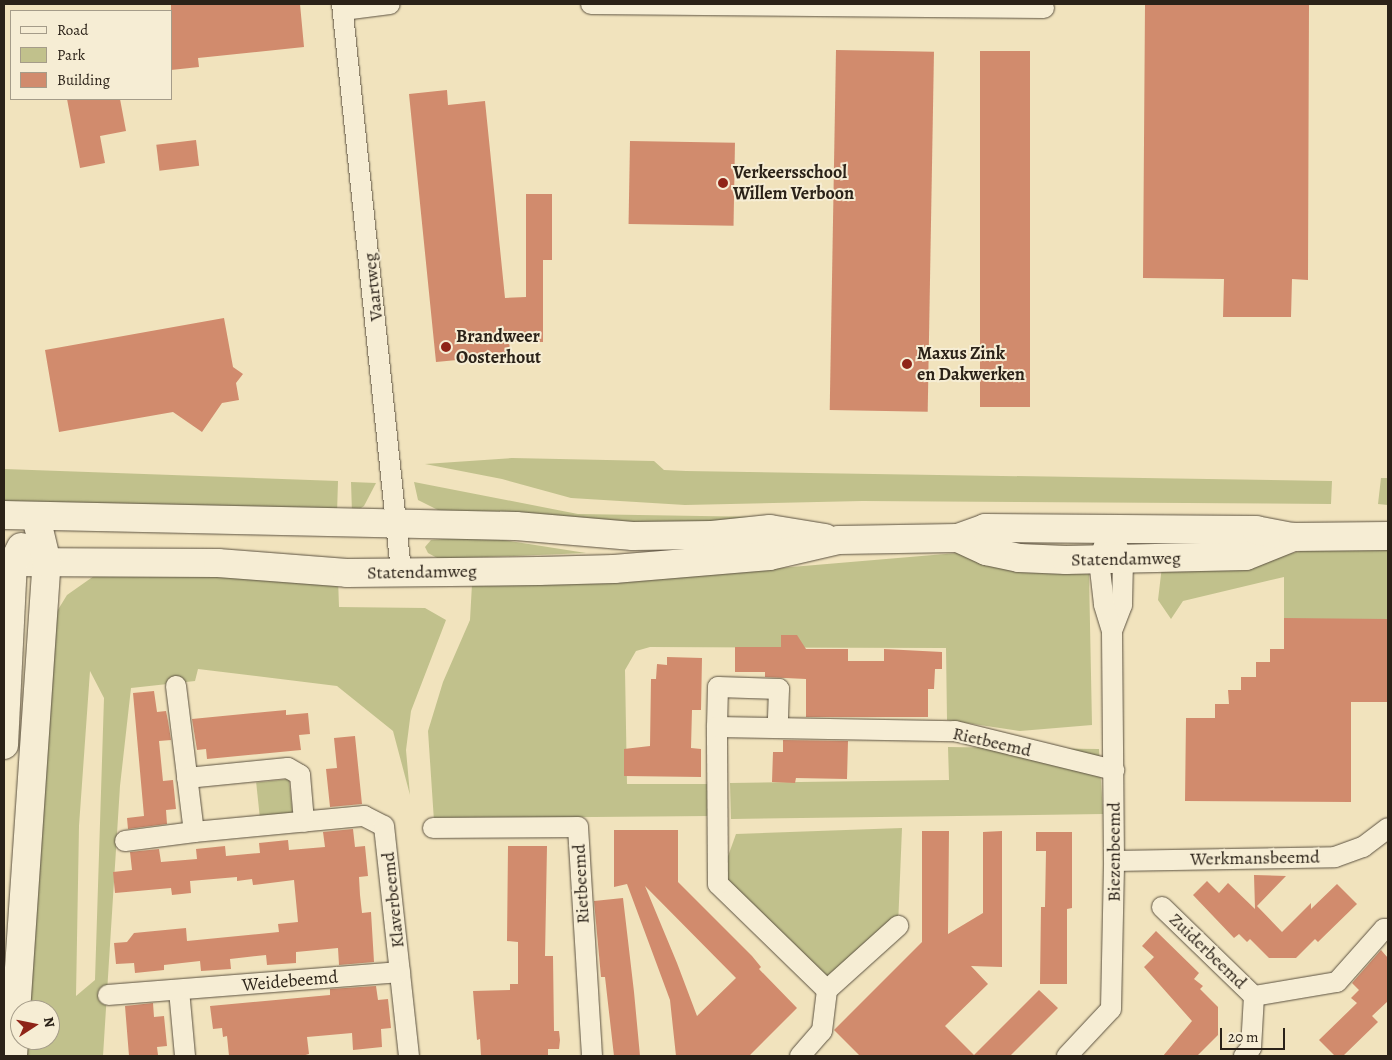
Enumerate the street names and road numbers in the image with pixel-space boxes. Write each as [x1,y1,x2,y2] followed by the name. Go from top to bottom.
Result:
[359,252,387,322] street label: Vaartweg
[1071,547,1181,571] street label: Statendamweg
[367,560,477,584] street label: Statendamweg
[951,722,1033,762] street label: Rietbeemd
[1103,802,1125,902] street label: Biezenbeemd
[568,844,594,924] street label: Rietbeemd
[1190,846,1320,870] street label: Werkmansbeemd
[377,851,409,949] street label: Klaverbeemd
[1165,909,1251,993] street label: Zuiderbeemd
[241,966,339,996] street label: Weidebeemd

